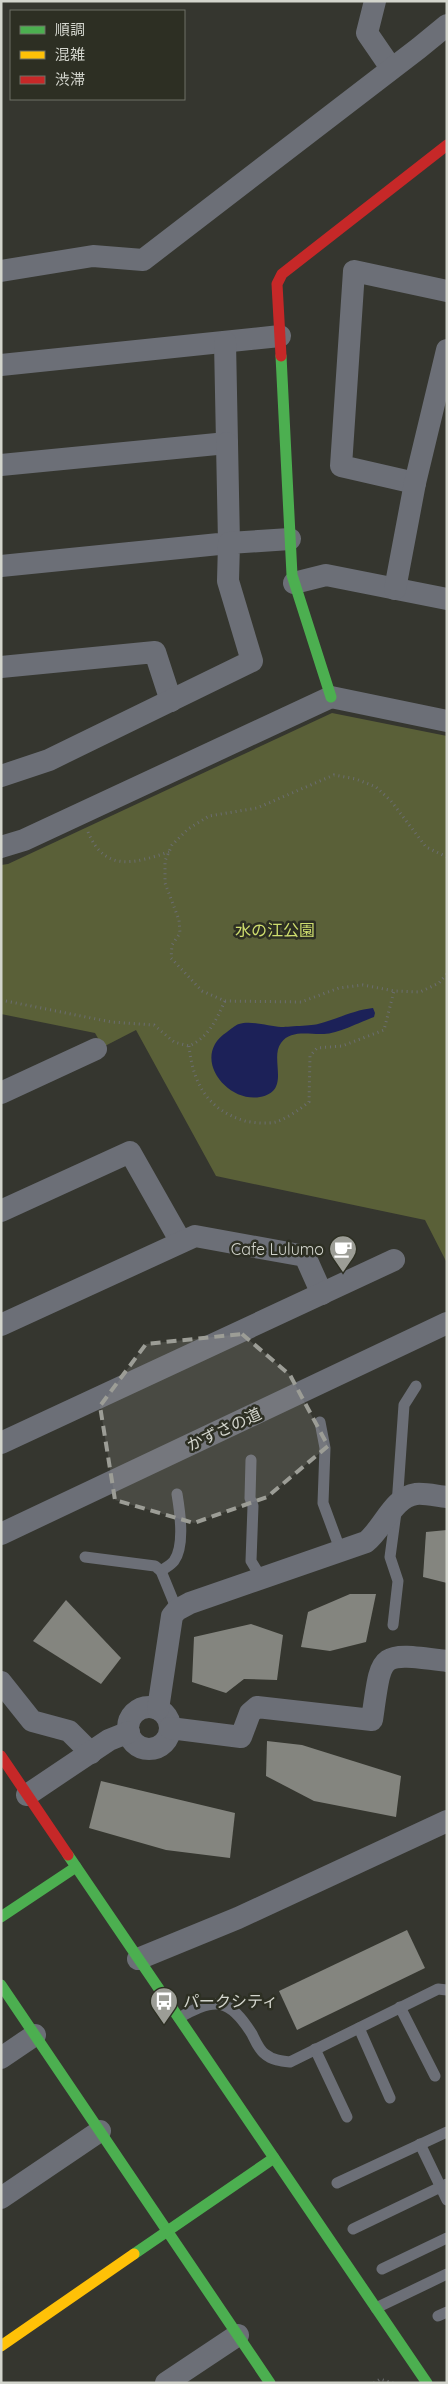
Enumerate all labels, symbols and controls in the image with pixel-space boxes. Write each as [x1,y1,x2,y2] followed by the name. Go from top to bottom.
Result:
[10,10,185,100] legend
[55,20,85,39] text: 順調
[55,45,85,64] text: 混雑
[55,70,85,89] text: 渋滞
[235,920,315,940] park label: 水の江公園
[328,1234,358,1273] cafe icon: Cafe Lulumo
[231,1239,324,1259] place label: Cafe Lulumo
[184,1403,264,1455] street label: かずさの道
[149,1986,179,2025] bus stop icon: パークシティ
[183,1991,278,2011] place label: パークシティ

